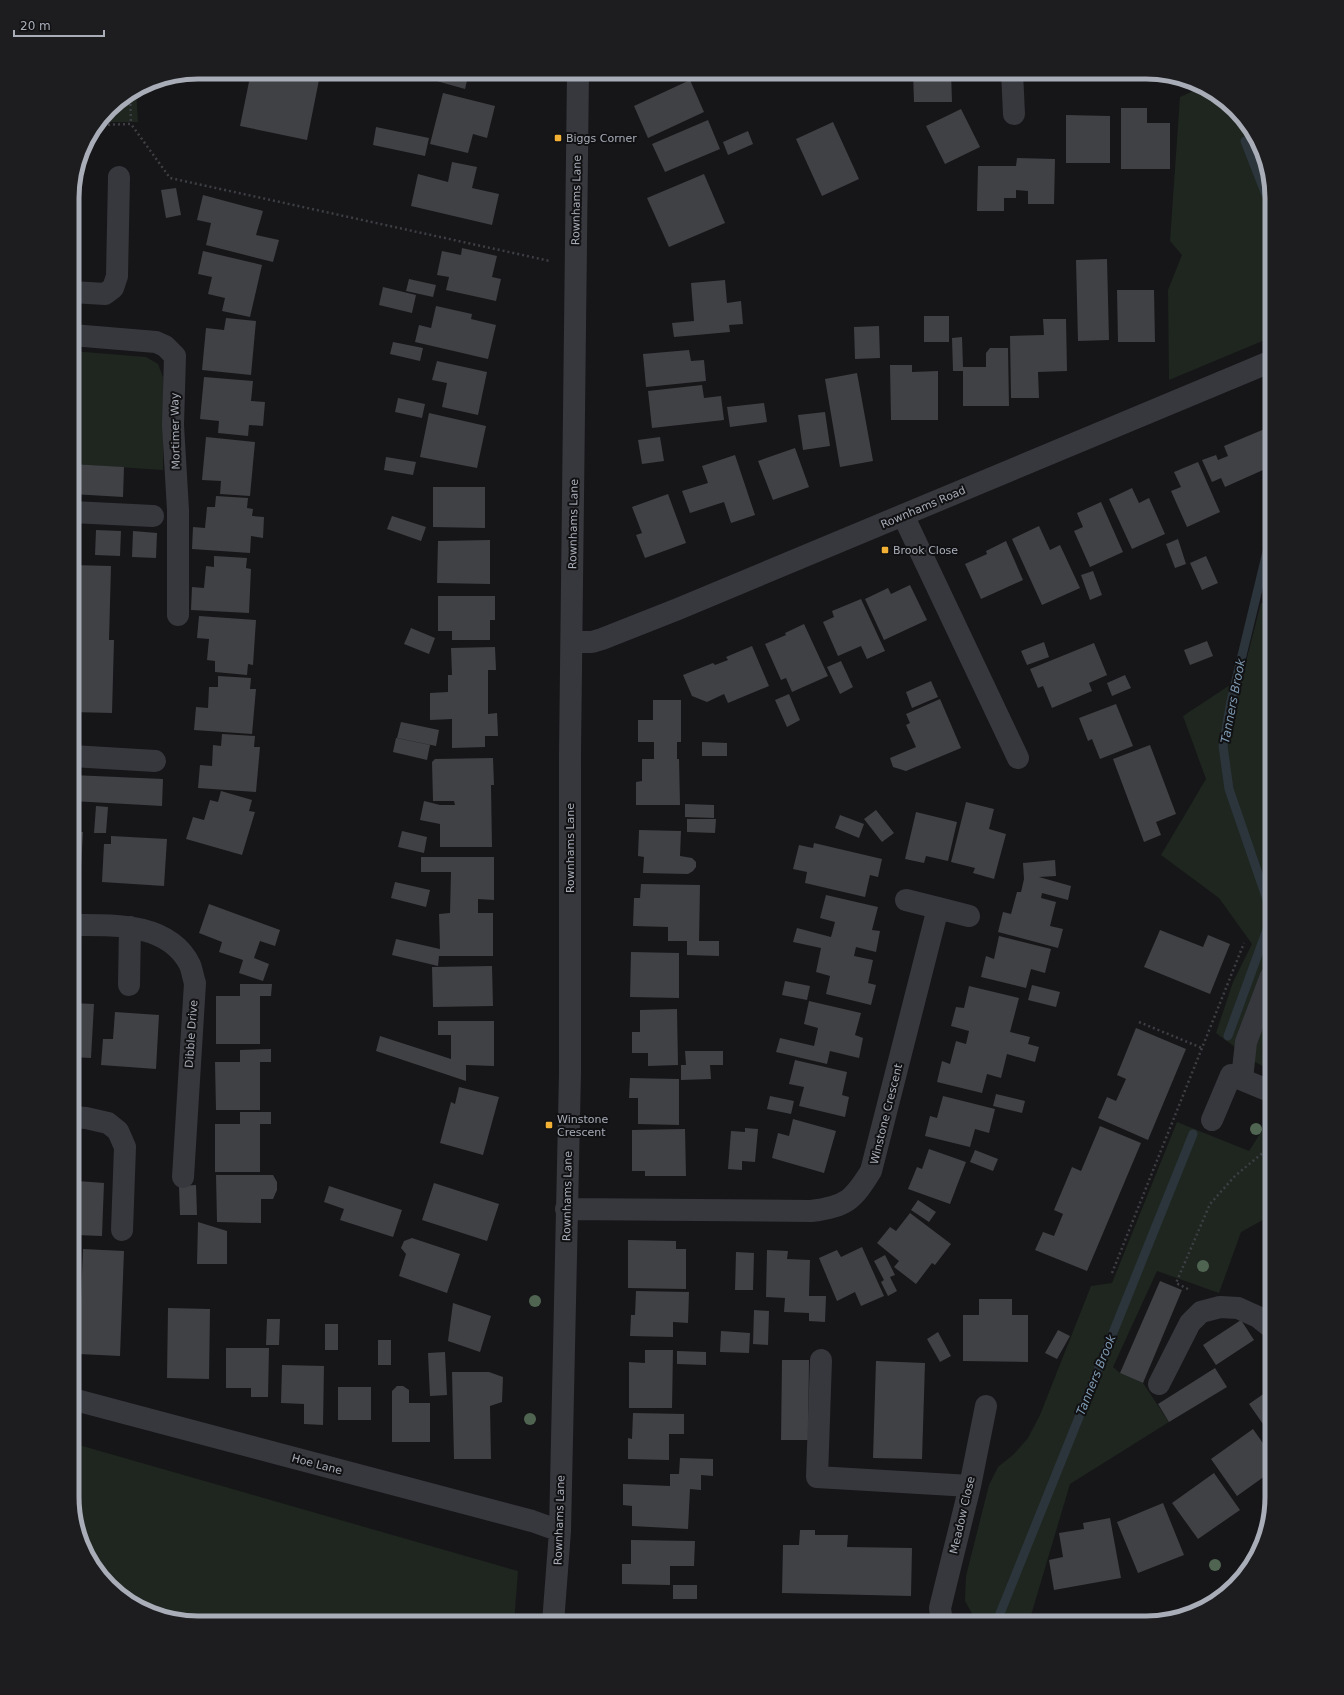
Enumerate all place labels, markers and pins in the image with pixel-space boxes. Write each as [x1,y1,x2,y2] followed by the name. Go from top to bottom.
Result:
[566,132,637,145] place label: Biggs Corner
[553,133,563,143] marker: Biggs Corner
[893,544,958,557] place label: Brook Close
[880,545,890,555] marker: Brook Close
[557,1113,608,1139] place label: Winstone Crescent
[544,1120,554,1130] marker: Winstone Crescent

